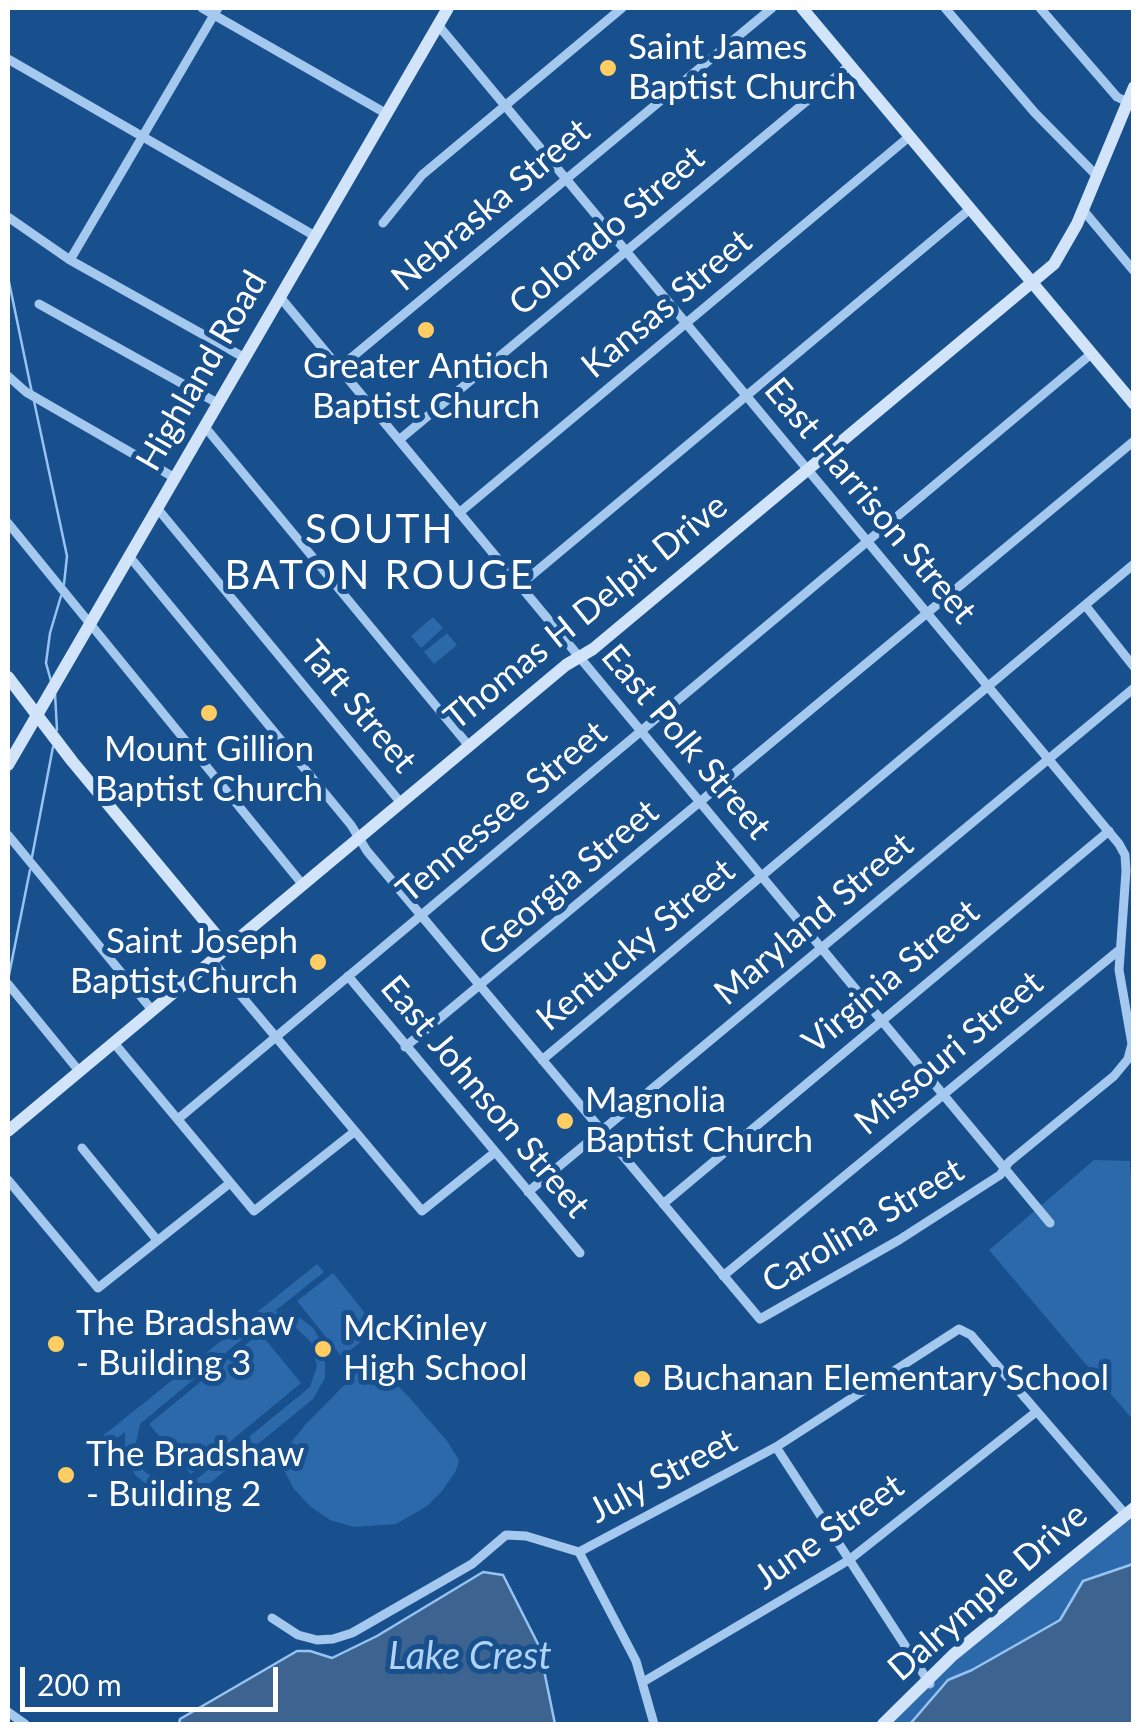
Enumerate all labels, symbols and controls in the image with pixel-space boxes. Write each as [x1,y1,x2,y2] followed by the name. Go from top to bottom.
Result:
[628,27,856,109] place label: Saint James Baptist Church
[597,57,619,79] marker: Saint James Baptist Church
[383,110,599,300] street label: Nebraska Street
[501,137,713,325] street label: Colorado Street
[574,221,760,387] street label: Kansas Street
[128,264,276,478] street label: Highland Road
[415,319,437,341] marker: Greater Antioch Baptist Church
[303,346,549,428] place label: Greater Antioch Baptist Church
[755,370,985,632] street label: East Harrison Street
[436,485,736,739] street label: Thomas H Delpit Drive
[225,506,535,600] district label: SOUTH BATON ROUGE
[291,633,425,781] street label: Taft Street
[592,636,780,848] street label: East Polk Street
[198,702,220,724] marker: Mount Gillion Baptist Church
[389,712,615,912] street label: Tennessee Street
[95,729,323,811] place label: Mount Gillion Baptist Church
[471,791,667,965] street label: Georgia Street
[706,824,922,1014] street label: Maryland Street
[529,850,743,1040] street label: Kentucky Street
[794,891,988,1063] street label: Virginia Street
[70,921,298,1003] place label: Saint Joseph Baptist Church
[307,951,329,973] marker: Saint Joseph Baptist Church
[846,962,1052,1144] street label: Missouri Street
[372,968,598,1226] street label: East Johnson Street
[585,1080,813,1162] place label: Magnolia Baptist Church
[554,1110,576,1132] marker: Magnolia Baptist Church
[755,1149,971,1303] street label: Carolina Street
[76,1303,295,1385] place label: The Bradshaw - Building 3
[343,1308,528,1390] place label: McKinley High School
[45,1333,67,1355] marker: The Bradshaw - Building 3
[312,1338,334,1360] marker: McKinley High School
[662,1358,1109,1400] place label: Buchanan Elementary School
[631,1368,653,1390] marker: Buchanan Elementary School
[582,1420,744,1532] street label: July Street
[86,1434,305,1516] place label: The Bradshaw - Building 2
[55,1464,77,1486] marker: The Bradshaw - Building 2
[746,1465,912,1599] street label: June Street
[880,1494,1096,1690] street label: Dalrymple Drive
[388,1634,552,1680] water label: Lake Crest
[25,1647,282,1709] scale bar
[37,1666,122,1702] text: 200 m

